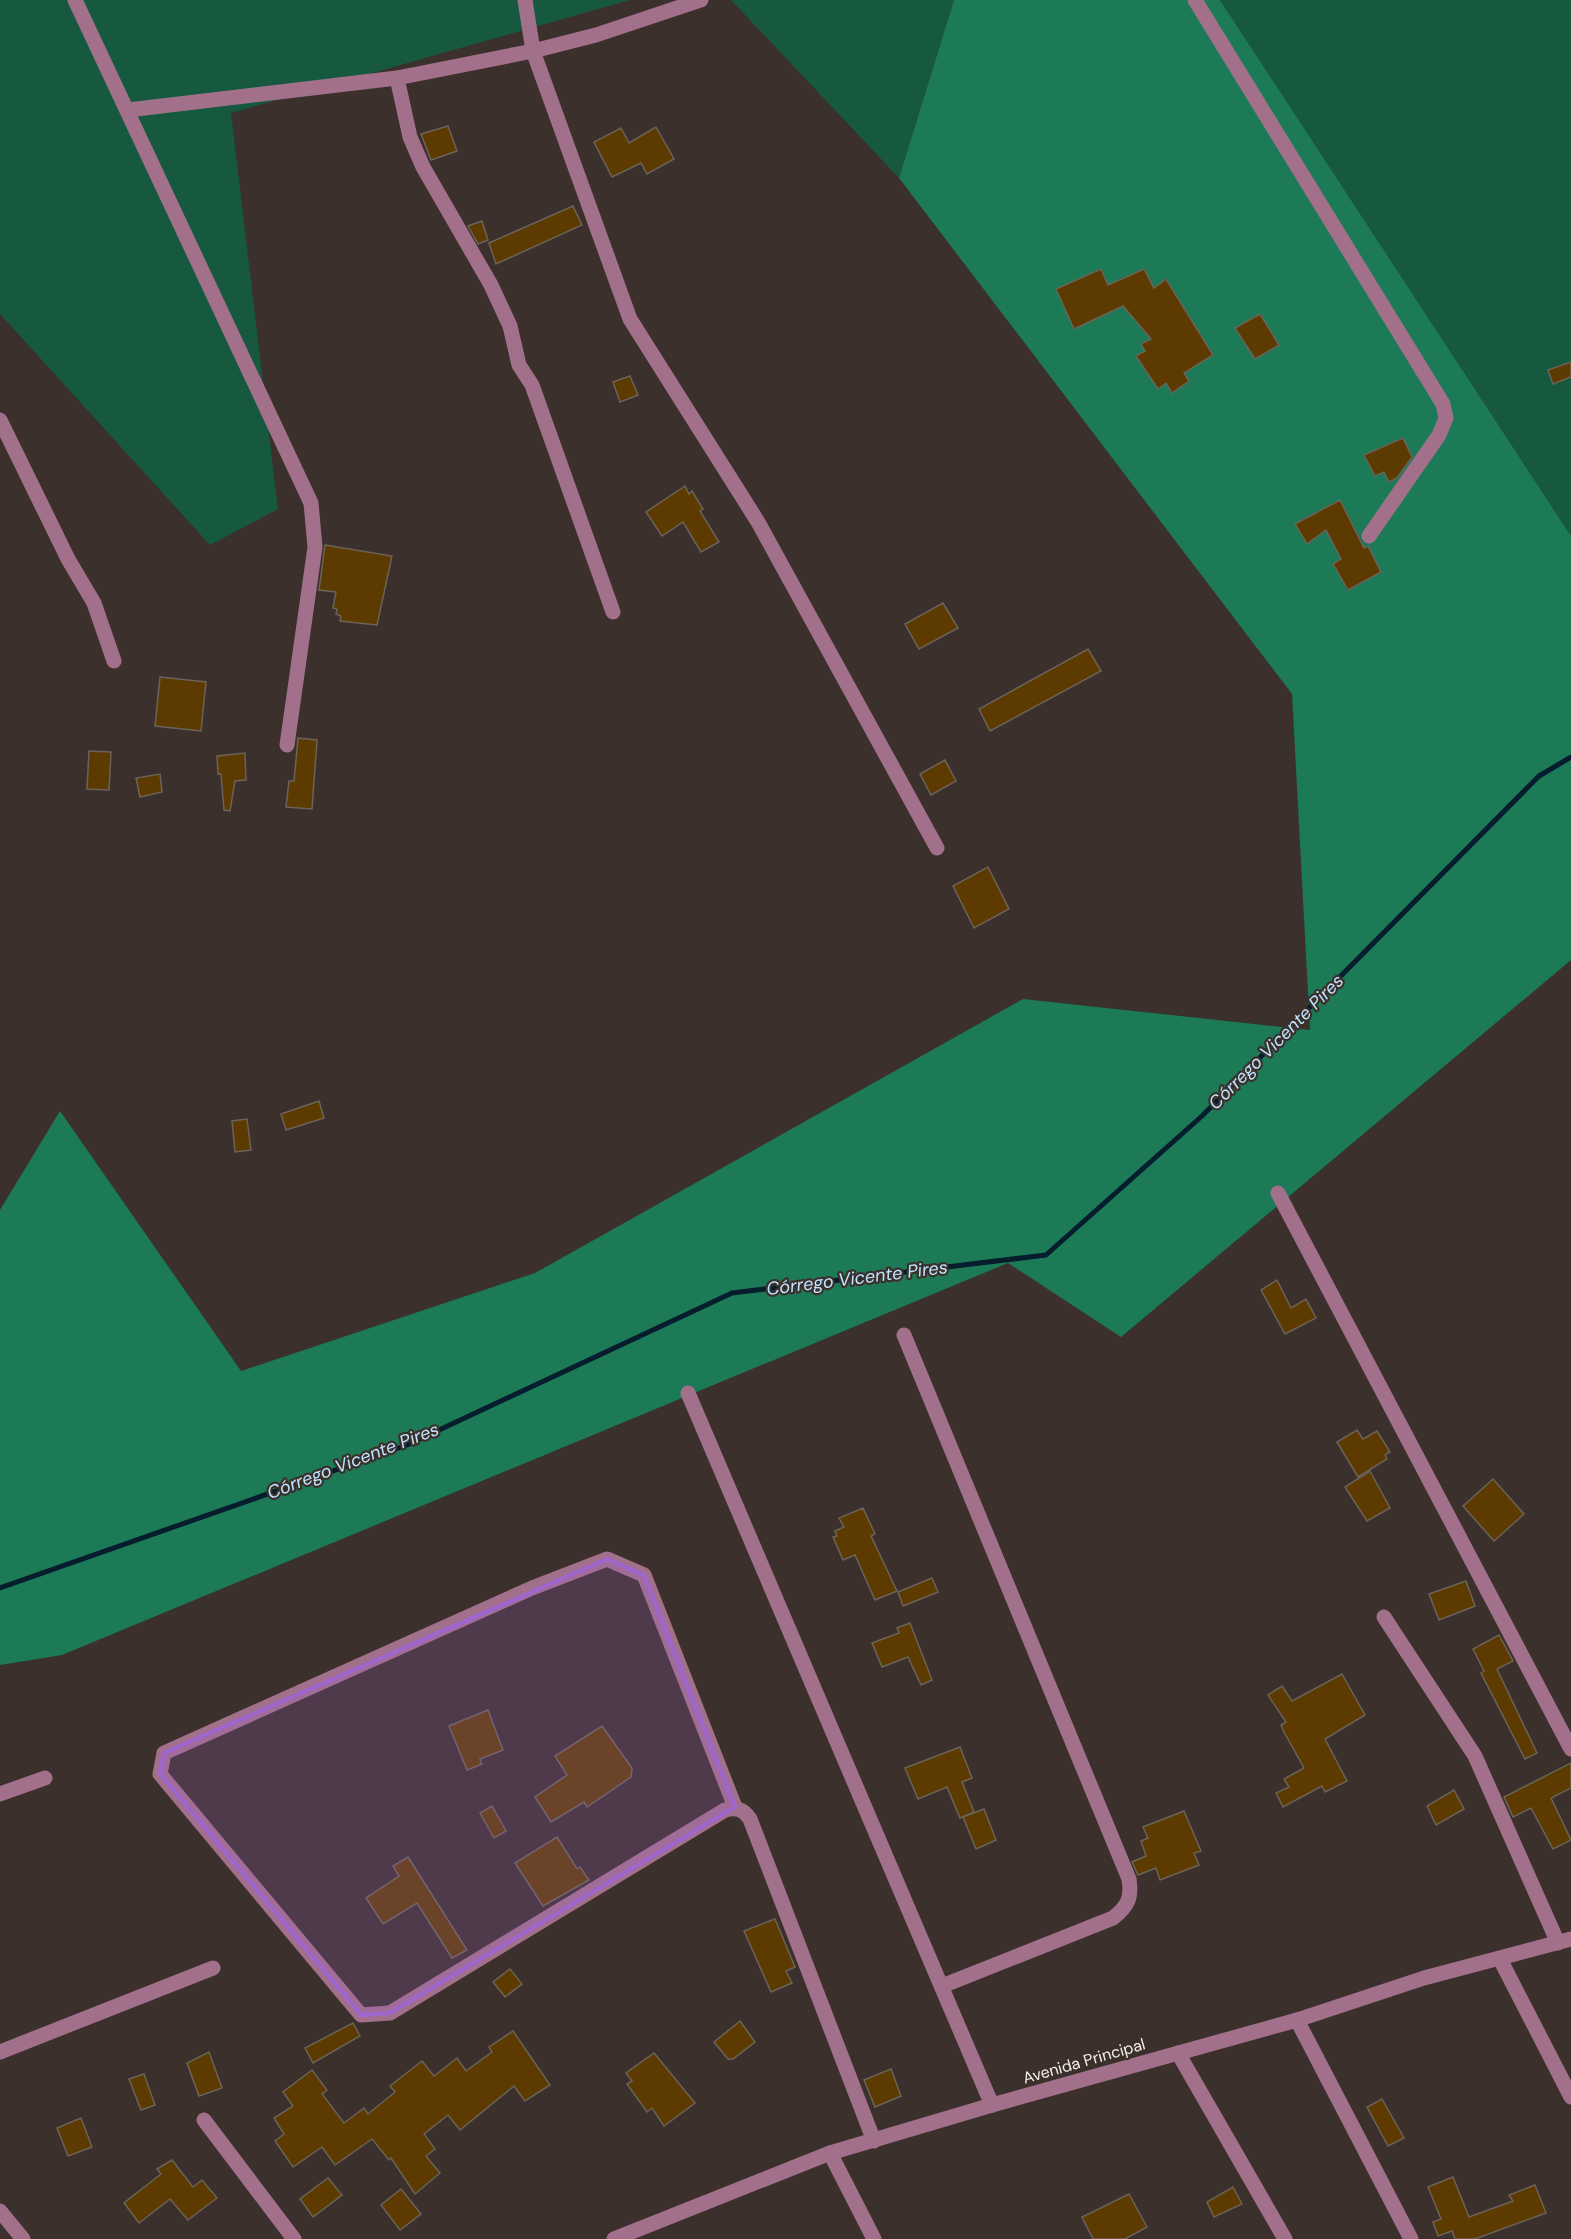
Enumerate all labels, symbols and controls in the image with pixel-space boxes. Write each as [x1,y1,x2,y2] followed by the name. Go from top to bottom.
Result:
[1203,969,1349,1115] water label: Córrego Vicente Pires
[765,1255,949,1301] water label: Córrego Vicente Pires
[264,1417,442,1505] water label: Córrego Vicente Pires
[1020,2033,1148,2089] street label: Avenida Principal

